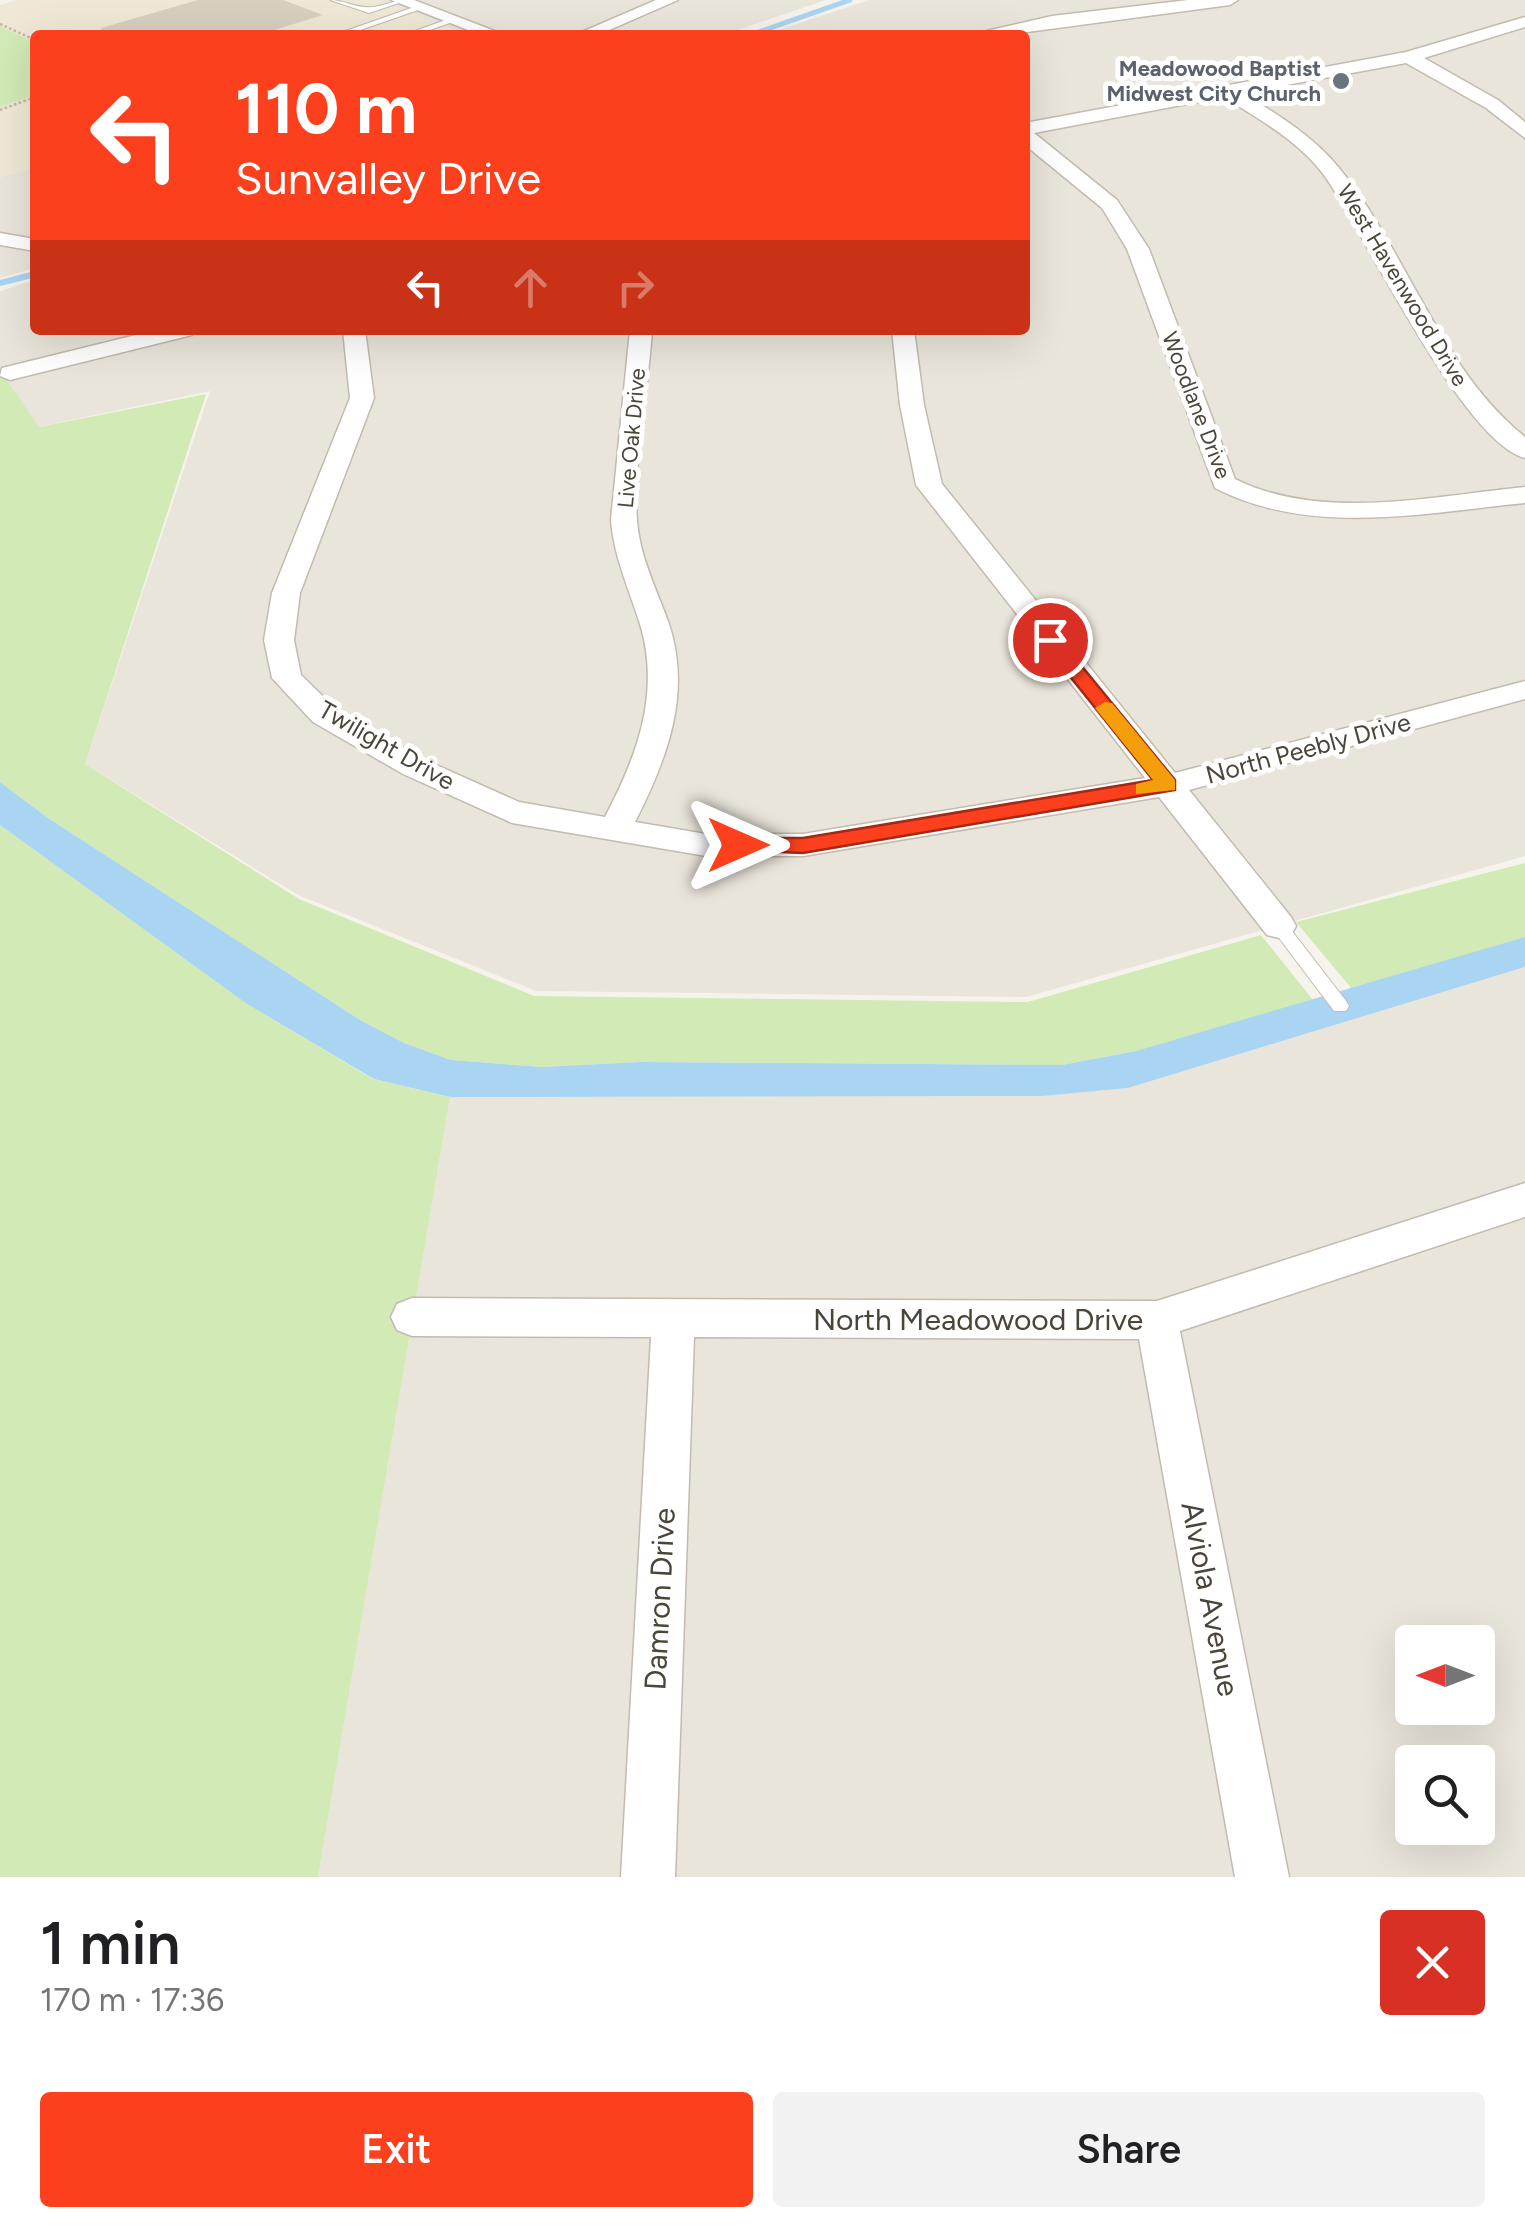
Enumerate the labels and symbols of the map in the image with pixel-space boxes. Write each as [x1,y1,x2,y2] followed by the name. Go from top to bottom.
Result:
[1106,55,1321,107] place label: Meadowood Baptist Midwest City Church
[1330,70,1352,92] marker: Meadowood Baptist Midwest City Church
[1332,179,1474,391] street label: West Havenwood Drive
[1156,328,1237,483] street label: Woodlane Drive
[612,367,651,509] street label: Live Oak Drive
[1008,598,1093,683] pin
[314,694,460,796] street label: Twilight Drive
[1202,706,1414,790] street label: North Peebly Drive
[686,793,790,897] position arrow
[813,1301,1143,1338] street label: North Meadowood Drive
[1173,1498,1248,1699] street label: Alviola Avenue
[636,1507,683,1691] street label: Damron Drive
[1395,1625,1495,1725] north arrow

